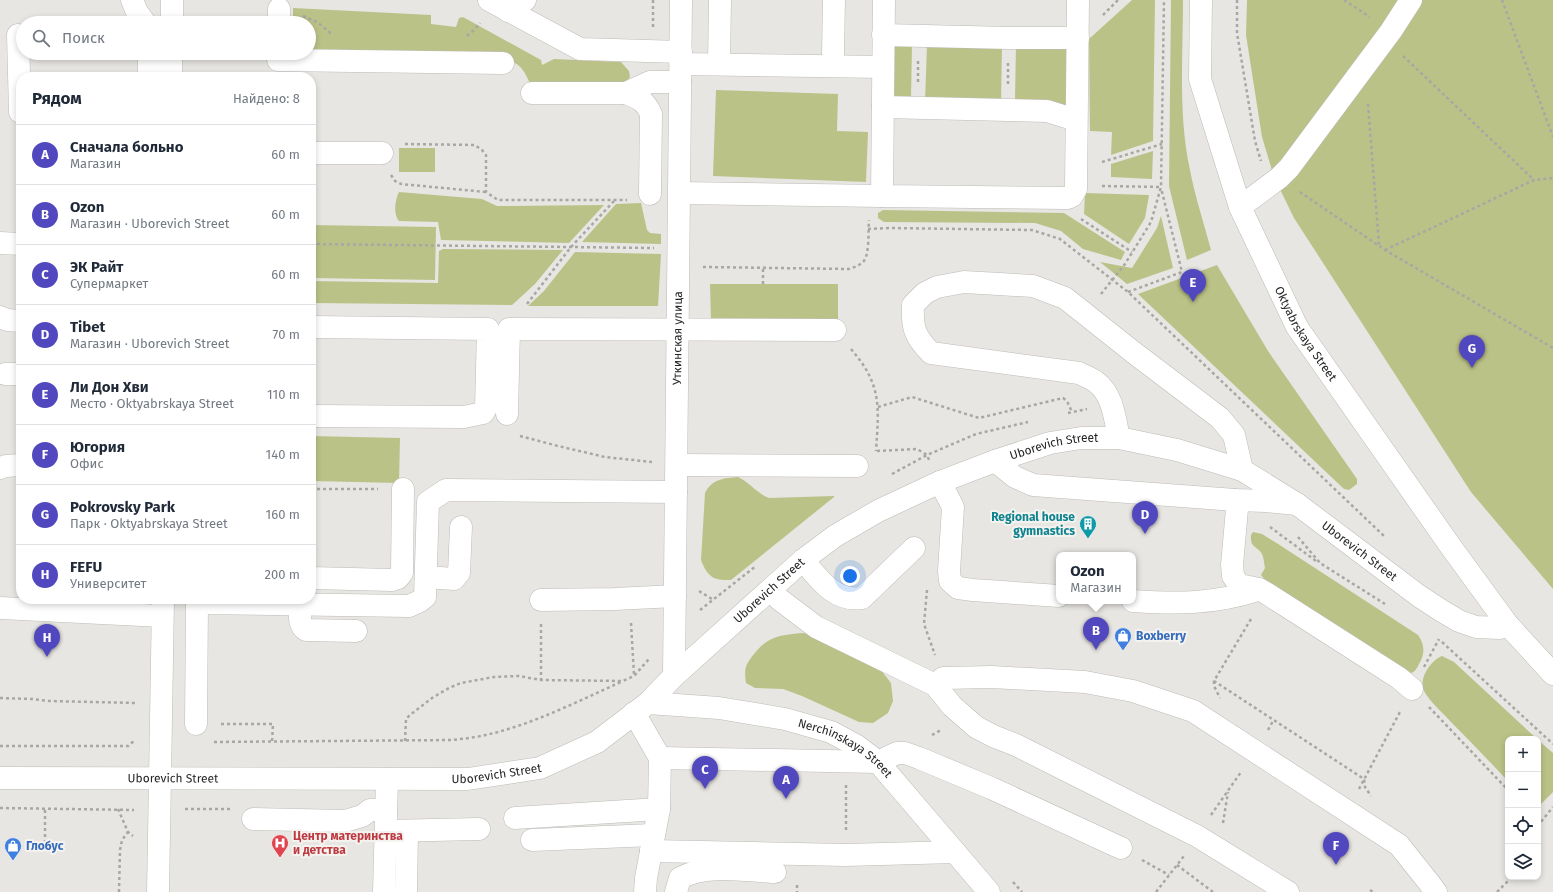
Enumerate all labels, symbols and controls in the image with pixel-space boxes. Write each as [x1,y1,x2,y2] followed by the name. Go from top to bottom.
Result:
[16,16,316,60] search box
[30,27,52,49] icon: search
[62,29,105,47] text: Поиск
[32,88,82,109] text: Рядом
[233,91,300,106] text: Найдено: 8
[70,138,183,156] text: Сначала больно
[41,147,49,162] text: A
[271,147,300,162] text: 60 m
[70,156,121,171] text: Магазин
[70,198,104,216] text: Ozon
[41,207,49,222] text: B
[271,207,300,222] text: 60 m
[70,216,230,231] text: Магазин · Uborevich Street
[70,258,123,276] text: ЭК Райт
[41,267,49,282] text: C
[271,267,300,282] text: 60 m
[1180,269,1206,302] pin: E
[70,276,148,291] text: Супермаркет
[1272,284,1340,384] street label: Oktyabrskaya Street
[670,291,685,385] street label: Уткинская улица
[70,318,105,336] text: Tibet
[41,327,49,342] text: D
[273,327,300,342] text: 70 m
[1459,335,1485,368] pin: G
[70,336,230,351] text: Магазин · Uborevich Street
[70,378,149,396] text: Ли Дон Хви
[42,387,48,402] text: E
[267,387,300,402] text: 110 m
[70,396,234,411] text: Место · Oktyabrskaya Street
[1008,431,1099,463] street label: Uborevich Street
[70,438,125,456] text: Югория
[42,447,48,462] text: F
[266,447,300,462] text: 140 m
[70,456,104,471] text: Офис
[70,498,175,516] text: Pokrovsky Park
[1132,501,1158,534] pin: D
[41,507,49,522] text: G
[266,507,300,522] text: 160 m
[991,510,1075,538] place label: Regional house gymnastics
[1078,514,1098,539] building icon: Regional house gymnastics
[70,516,228,531] text: Парк · Oktyabrskaya Street
[1319,518,1400,584] street label: Uborevich Street
[1056,552,1136,604] popup
[731,555,808,626] street label: Uborevich Street
[70,558,102,576] text: FEFU
[1070,562,1105,580] text: Ozon
[840,566,860,586] your location
[41,567,49,582] text: H
[264,567,300,582] text: 200 m
[70,576,146,591] text: Университет
[1070,580,1122,595] text: Магазин
[1083,617,1109,650] pin: B
[34,624,60,657] pin: H
[1113,626,1133,651] shop icon: Boxberry
[1136,629,1187,643] place label: Boxberry
[796,716,896,781] street label: Nerchinskaya Street
[1505,736,1541,880] map controls
[1505,736,1541,772] button: +
[692,756,718,789] pin: C
[452,761,543,786] street label: Uborevich Street
[773,766,799,799] pin: A
[128,771,219,785] street label: Uborevich Street
[1505,772,1541,808] button: −
[1505,808,1541,844] button: locate
[293,829,403,857] place label: Центр материнства и детства
[1323,832,1349,865] pin: F
[270,833,290,858] hospital icon: Центр материнства и детства
[3,836,23,861] shop icon: Глобус
[26,839,64,853] place label: Глобус
[1505,844,1541,880] button: layers

